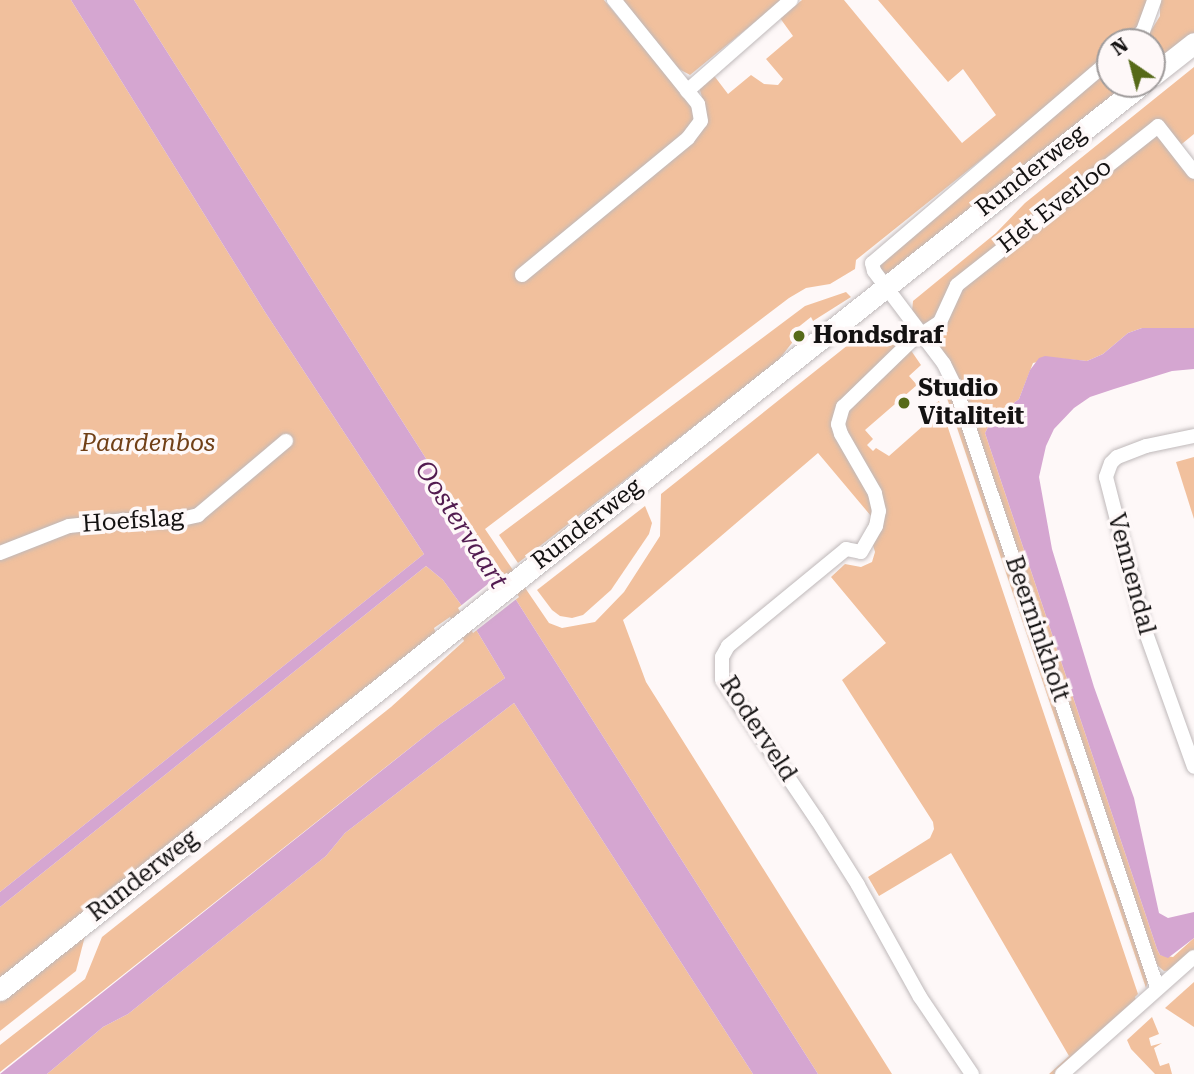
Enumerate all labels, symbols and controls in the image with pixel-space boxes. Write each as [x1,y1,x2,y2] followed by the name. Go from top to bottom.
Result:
[1096,28,1166,98] north arrow
[1107,33,1132,61] text: N
[970,119,1092,223] street label: Runderweg
[992,153,1118,259] street label: Het Everloo
[813,322,943,350] place label: Hondsdraf
[791,328,807,344] marker: Hondsdraf
[918,375,1024,431] place label: Studio Vitaliteit
[896,395,912,411] marker: Studio Vitaliteit
[81,430,215,458] park label: Paardenbos
[408,455,514,595] water label: Oostervaart
[526,472,648,576] street label: Runderweg
[81,503,185,539] street label: Hoefslag
[1101,510,1161,638] street label: Vennendal
[999,552,1075,706] street label: Beerninkholt
[713,671,803,787] street label: Roderveld
[82,824,204,928] street label: Runderweg

